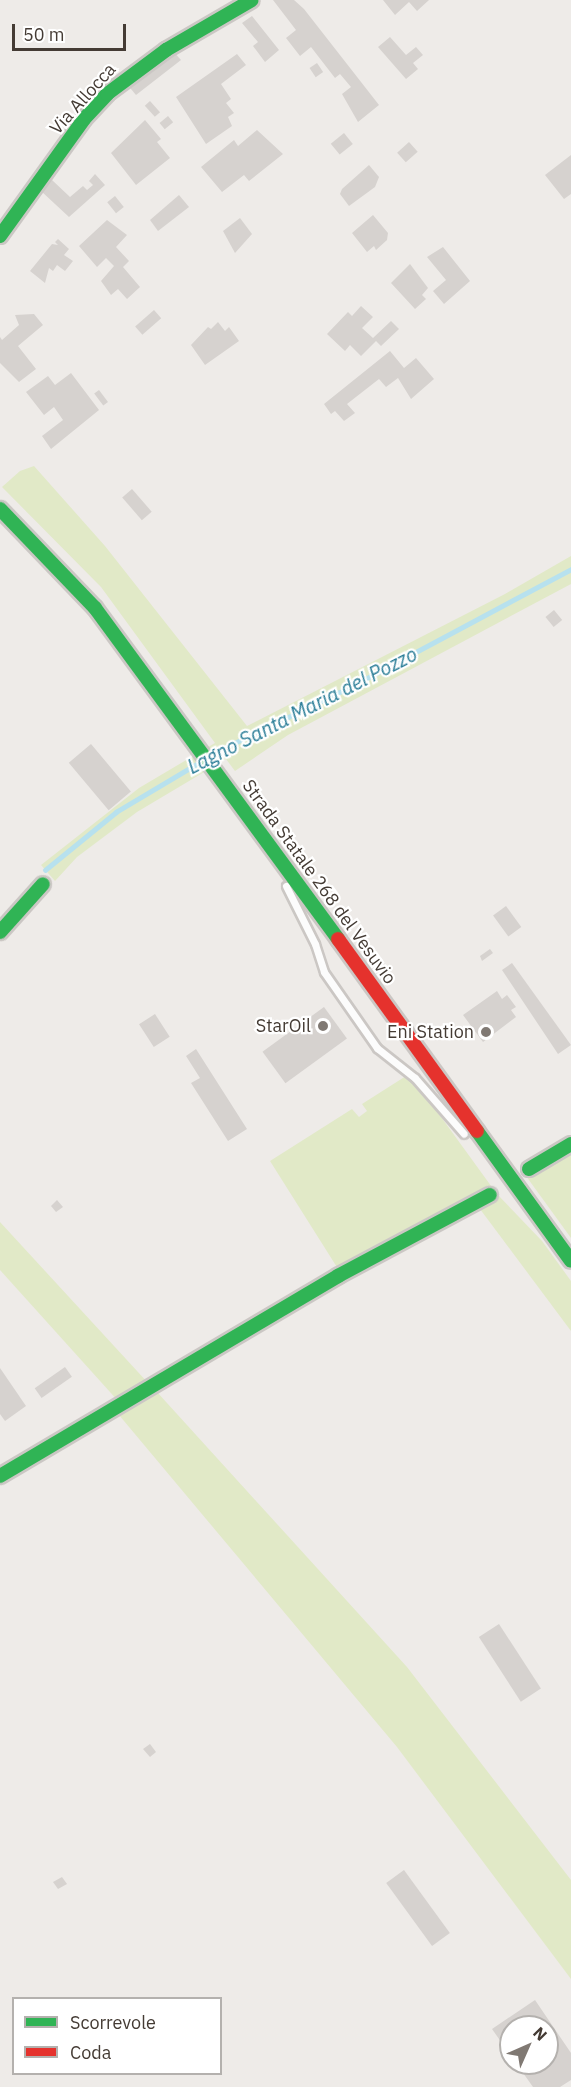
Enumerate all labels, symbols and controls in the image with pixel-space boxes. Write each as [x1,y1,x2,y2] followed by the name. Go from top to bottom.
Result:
[15,12,129,50] scale bar
[23,23,65,46] text: 50 m
[45,59,121,139] street label: Via Allocca
[183,642,421,778] water label: Lagno Santa Maria del Pozzo
[238,776,400,988] street label: Strada Statale 268 del Vesuvio
[256,1015,311,1037] place label: StarOil
[316,1019,330,1033] marker: StarOil
[387,1021,474,1043] place label: Eni Station
[479,1025,493,1039] marker: Eni Station
[12,1997,222,2075] legend
[70,2011,156,2034] text: Scorrevole
[499,2015,559,2075] north arrow
[529,2023,551,2045] text: N
[70,2041,111,2064] text: Coda

